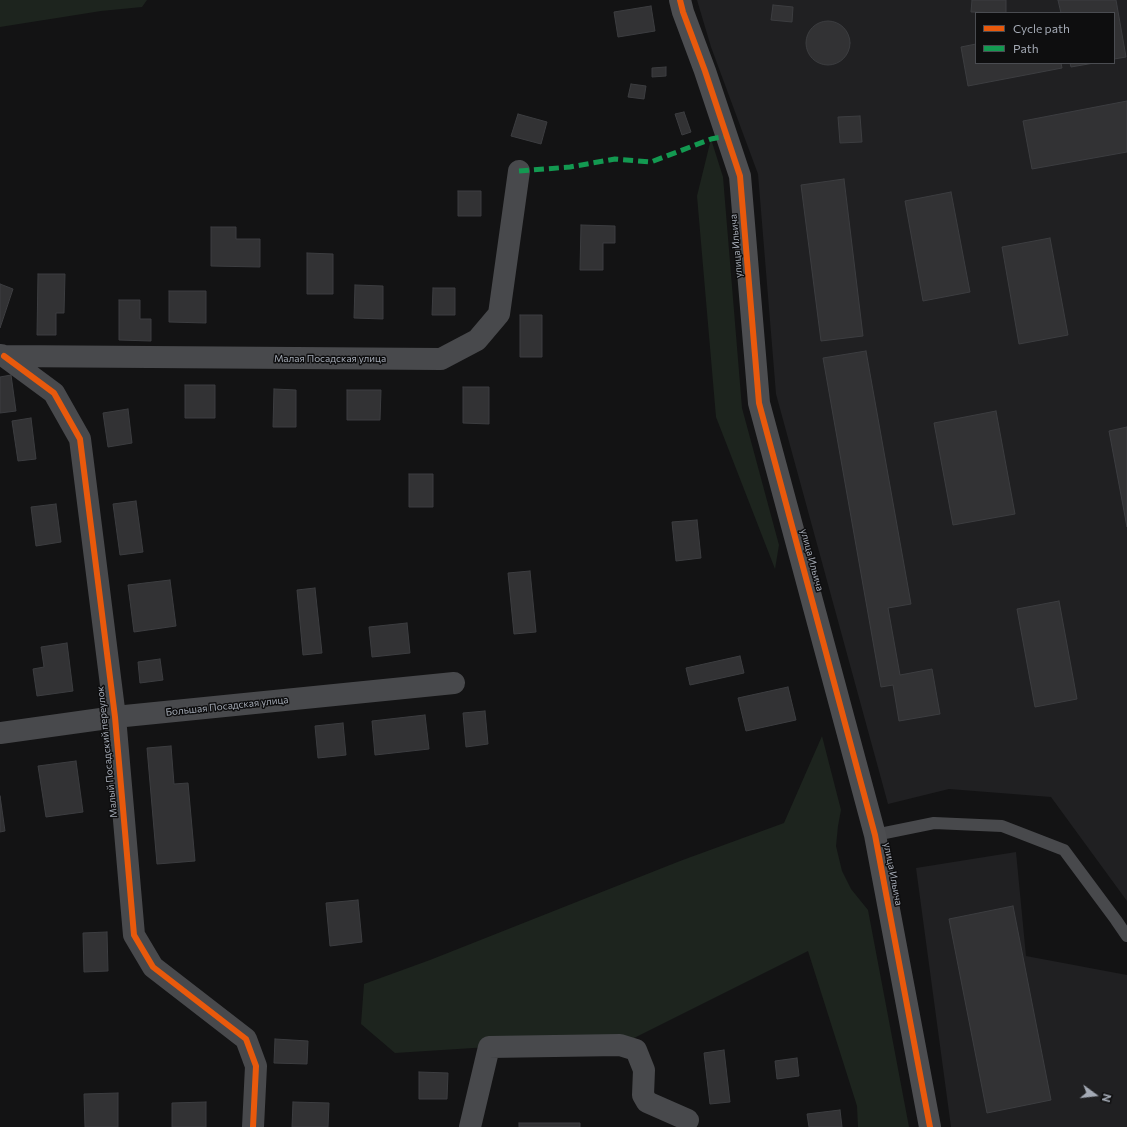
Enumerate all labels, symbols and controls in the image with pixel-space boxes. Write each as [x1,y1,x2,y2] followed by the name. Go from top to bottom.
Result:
[975,12,1115,64] legend
[1013,21,1070,35] text: Cycle path
[1013,41,1039,55] text: Path
[727,214,745,278] street label: улица Ильича
[274,353,386,365] street label: Малая Посадская улица
[798,528,826,592] street label: улица Ильича
[94,686,120,818] street label: Малый Посадский переулок
[165,694,289,718] street label: Большая Посадская улица
[881,841,905,907] street label: улица Ильича
[1075,1075,1115,1115] north arrow
[1100,1093,1114,1104] text: N

